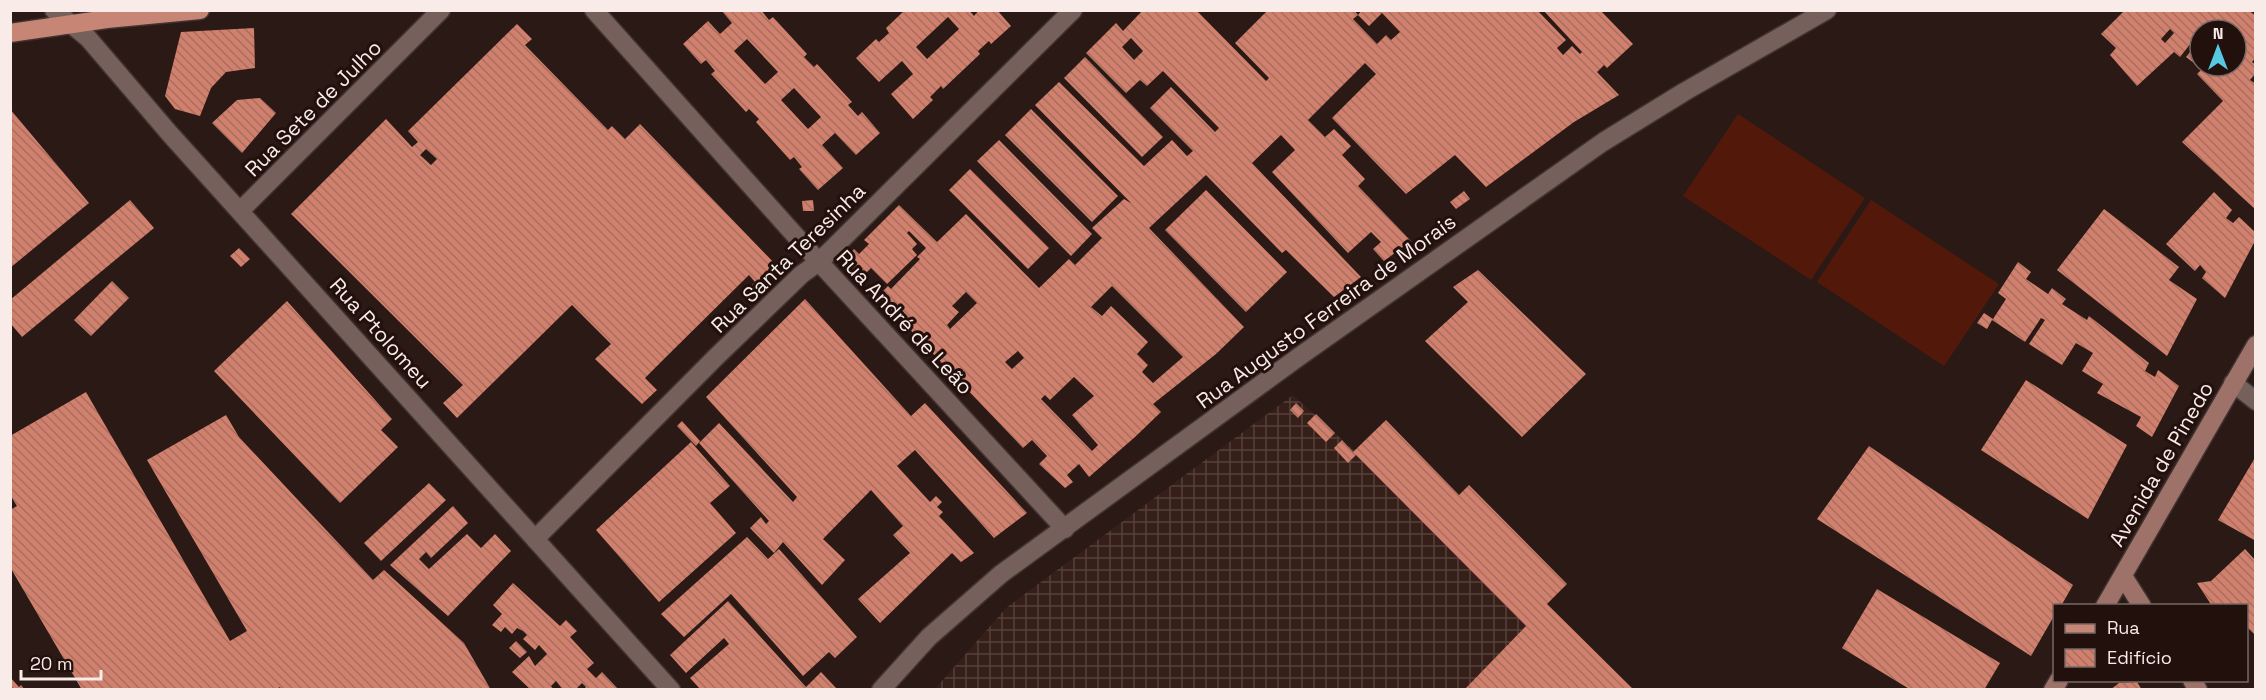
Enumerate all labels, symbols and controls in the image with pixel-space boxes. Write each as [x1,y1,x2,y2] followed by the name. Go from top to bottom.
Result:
[2188,18,2248,78] north arrow
[2213,23,2223,44] text: N
[239,34,387,182] street label: Rua Sete de Julho
[705,177,871,339] street label: Rua Santa Teresinha
[1191,208,1461,414] street label: Rua Augusto Ferreira de Morais
[831,244,979,400] street label: Rua André de Leão
[324,272,438,394] street label: Rua Ptolomeu
[2103,377,2219,551] street label: Avenida de Pinedo
[2053,604,2248,682] legend
[2107,616,2140,639] text: Rua
[21,643,100,681] scale bar
[2107,646,2172,669] text: Edifício
[30,652,73,675] text: 20 m

